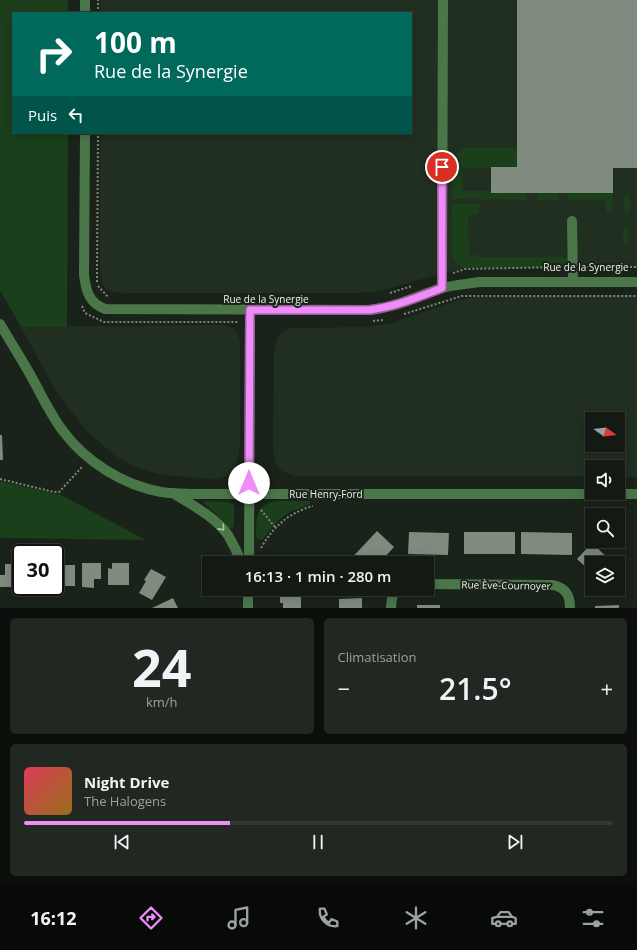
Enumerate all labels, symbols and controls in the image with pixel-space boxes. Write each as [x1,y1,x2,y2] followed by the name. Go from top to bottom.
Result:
[94,23,177,61] text: 100 m
[28,28,80,80] icon: right
[94,59,248,83] text: Rue de la Synergie
[65,104,87,126] icon: left
[28,105,57,125] text: Puis
[425,150,459,184] pin
[431,156,453,178] icon: arrive
[543,260,629,274] street label: Rue de la Synergie
[223,292,309,306] street label: Rue de la Synergie
[585,412,625,452] north arrow
[585,412,625,596] map controls
[585,460,625,500] button: sound
[228,462,270,504] position arrow
[289,487,363,501] street label: Rue Henry-Ford
[585,508,625,548] button: search
[217,523,224,531] one-way arrow
[12,544,64,596] speed limit sign: 30
[585,556,625,596] button: layers
[245,566,391,586] text: 16:13 · 1 min · 280 m
[461,577,551,593] street label: Rue Ève-Cournoyer
[132,631,191,702] text: 24
[338,648,417,666] text: Climatisation
[439,668,512,709] text: 21.5°
[338,673,350,703] text: −
[600,673,613,703] text: +
[146,693,178,711] text: km/h
[84,772,169,792] text: Night Drive
[84,792,166,810] text: The Halogens
[111,831,133,853] icon: previous
[307,831,329,853] icon: pause
[504,831,526,853] icon: next
[137,904,165,932] icon: directions
[225,904,253,932] icon: music
[314,904,342,932] icon: phone
[402,904,430,932] icon: climate
[490,904,518,932] icon: car
[579,904,607,932] icon: filters
[30,906,77,930] text: 16:12

